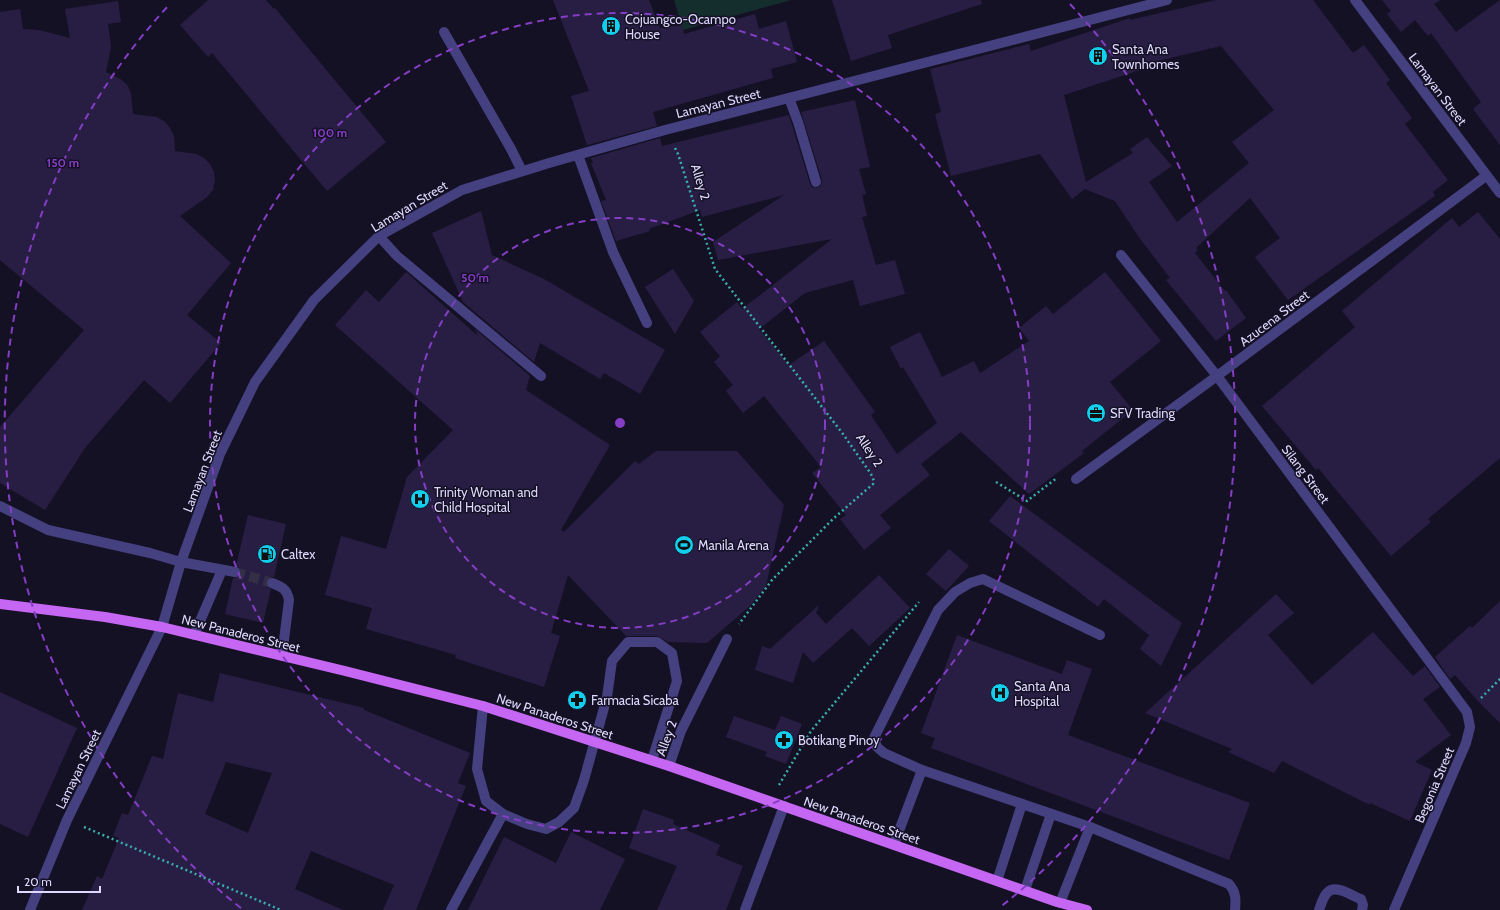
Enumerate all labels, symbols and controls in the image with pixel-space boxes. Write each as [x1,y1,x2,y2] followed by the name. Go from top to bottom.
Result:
[625,11,736,42] place label: Cojuangco-Ocampo House
[600,15,622,37] building icon: Cojuangco-Ocampo House
[1112,41,1180,72] place label: Santa Ana Townhomes
[1087,45,1109,67] building icon: Santa Ana Townhomes
[1406,50,1471,129] street label: Lamayan Street
[674,85,762,121] street label: Lamayan Street
[313,125,347,140] text: 100 m
[47,155,79,170] text: 150 m
[688,162,714,202] street label: Alley 2
[368,177,451,235] street label: Lamayan Street
[461,270,489,285] text: 50 m
[1236,286,1313,349] street label: Azucena Street
[1085,402,1107,424] office icon: SFV Trading
[1110,405,1176,421] place label: SFV Trading
[613,416,627,430] centre of rings
[179,427,225,514] street label: Lamayan Street
[853,430,887,470] street label: Alley 2
[1279,441,1334,507] street label: Silang Street
[434,484,538,515] place label: Trinity Woman and Child Hospital
[409,488,431,510] hospital icon: Trinity Woman and Child Hospital
[673,534,695,556] sports icon: Manila Arena
[698,537,770,553] place label: Manila Arena
[256,543,278,565] fuel station icon: Caltex
[281,546,316,562] place label: Caltex
[180,611,303,656] street label: New Panaderos Street
[1014,678,1071,709] place label: Santa Ana Hospital
[989,682,1011,704] hospital icon: Santa Ana Hospital
[566,689,588,711] pharmacy icon: Farmacia Sicaba
[495,690,616,743] street label: New Panaderos Street
[591,692,679,708] place label: Farmacia Sicaba
[652,718,680,758] street label: Alley 2
[52,726,104,811] street label: Lamayan Street
[773,729,795,751] pharmacy icon: Botikang Pinoy
[798,732,880,748] place label: Botikang Pinoy
[1411,744,1457,825] street label: Begonia Street
[802,793,923,848] street label: New Panaderos Street
[18,868,100,894] scale bar
[24,874,52,889] text: 20 m

